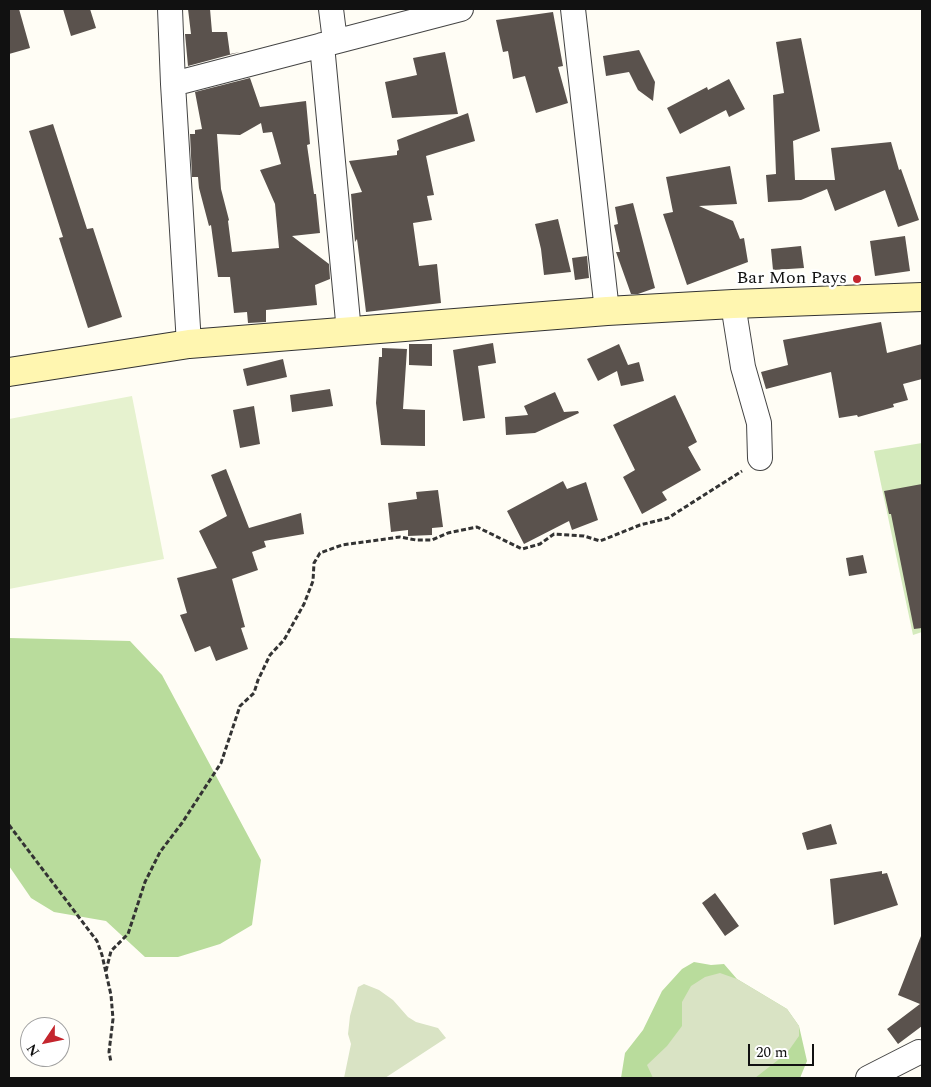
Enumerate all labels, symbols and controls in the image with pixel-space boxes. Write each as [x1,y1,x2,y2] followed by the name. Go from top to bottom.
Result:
[736,268,847,290] place label: Bar Mon Pays
[851,273,863,285] marker: Bar Mon Pays
[20,1017,70,1067] north arrow
[751,1034,817,1066] scale bar
[21,1039,45,1061] text: N
[756,1041,788,1064] text: 20 m

